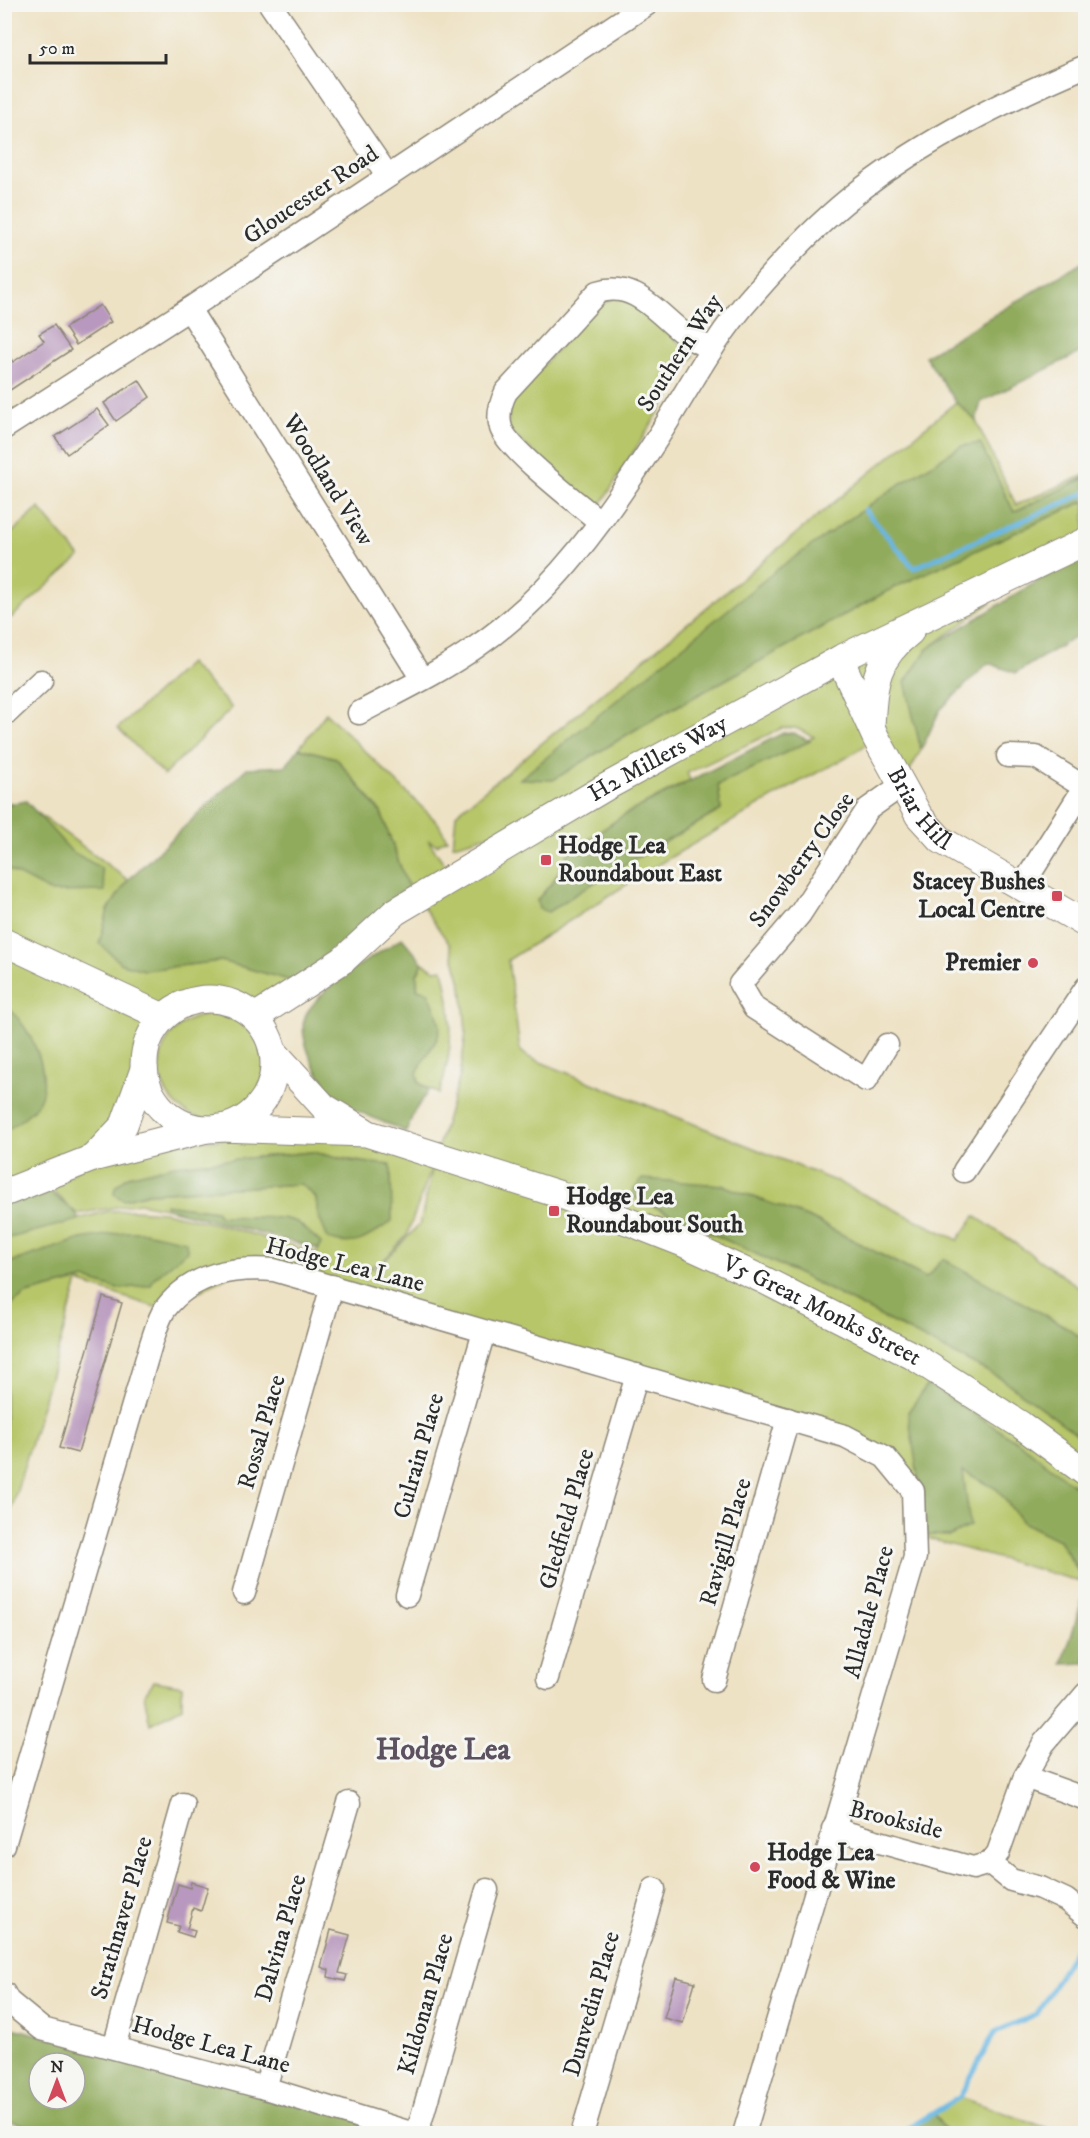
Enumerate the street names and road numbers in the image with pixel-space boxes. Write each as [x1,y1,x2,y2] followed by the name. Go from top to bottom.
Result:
[238,139,384,251] street label: Gloucester Road
[631,288,730,418] street label: Southern Way
[275,408,381,552] street label: Woodland View
[583,708,733,809] street label: H2 Millers Way
[880,762,957,858] street label: Briar Hill
[743,786,861,934] street label: Snowberry Close
[262,1231,428,1299] street label: Hodge Lea Lane
[717,1248,927,1373] street label: V5 Great Monks Street
[231,1371,293,1493] street label: Rossal Place
[387,1390,451,1522] street label: Culrain Place
[533,1445,601,1593] street label: Gledfield Place
[693,1474,759,1609] street label: Ravigill Place
[837,1542,901,1681] street label: Alladale Place
[846,1794,946,1846] street label: Brookside
[84,1833,160,2003] street label: Strathnaver Place
[248,1871,314,2005] street label: Dalvina Place
[557,1928,627,2080] street label: Dunvedin Place
[391,1930,461,2078] street label: Kildonan Place
[129,2009,293,2081] street label: Hodge Lea Lane

